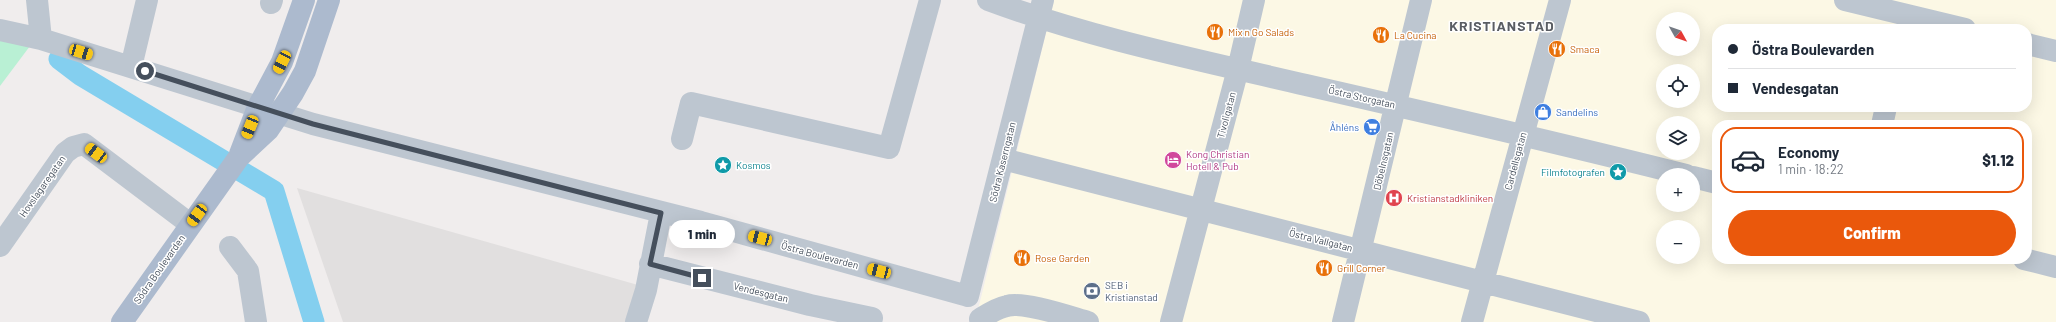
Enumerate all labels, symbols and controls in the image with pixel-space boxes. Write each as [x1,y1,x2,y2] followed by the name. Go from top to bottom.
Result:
[1656,12,1700,56] north arrow
[1656,12,1700,264] map controls
[1449,17,1555,34] district label: KRISTIANSTAD
[1205,22,1225,42] restaurant icon: Mix n Go Salads
[1371,25,1391,45] restaurant icon: La Cucina
[1228,26,1294,38] place label: Mix n Go Salads
[1394,29,1436,41] place label: La Cucina
[1547,39,1567,59] restaurant icon: Smaca
[1752,40,1874,58] text: Östra Boulevarden
[68,43,94,61] car
[1570,43,1600,55] place label: Smaca
[271,49,293,75] car
[136,62,154,80] route start
[1656,64,1700,108] button: locate
[1752,79,1839,97] text: Vendesgatan
[1327,83,1397,111] street label: Östra Storgatan
[1214,90,1238,140] street label: Tivoligatan
[1533,102,1553,122] shop icon: Sandelins
[1556,106,1598,118] place label: Sandelins
[240,114,260,140] car
[1656,116,1700,160] button: layers
[1362,117,1382,137] supermarket icon: Åhléns
[986,121,1018,203] street label: Södra Kaserngatan
[1330,121,1359,133] place label: Åhléns
[1370,131,1396,191] street label: Döbelnsgatan
[1502,131,1528,191] street label: Cardellsgatan
[83,141,109,165] car
[1730,142,1766,178] icon: car
[1778,143,1839,161] text: Economy
[1186,148,1249,172] place label: Kong Christian Hotell & Pub
[1163,150,1183,170] hotel icon: Kong Christian Hotell & Pub
[1982,151,2014,169] text: $1.12
[16,153,68,219] street label: Hovslagaregatan
[713,155,733,175] place icon: Kosmos
[736,159,771,171] place label: Kosmos
[1778,161,1844,177] text: 1 min · 18:22
[1608,162,1628,182] place icon: Filmfotografen
[1541,166,1605,178] place label: Filmfotografen
[1656,168,1700,212] button: +
[1384,188,1404,208] hospital icon: Kristianstadkliniken
[1407,192,1493,204] place label: Kristianstadkliniken
[185,202,209,228] car
[1728,210,2016,256] button: Confirm
[669,220,735,248] callout: 1 min
[1656,220,1700,264] button: −
[688,226,716,242] text: 1 min
[1288,226,1354,254] street label: Östra Vallgatan
[747,229,773,247] car
[131,232,187,306] street label: Södra Boulevarden
[780,239,860,271] street label: Östra Boulevarden
[1012,248,1032,268] restaurant icon: Rose Garden
[1035,252,1090,264] place label: Rose Garden
[1314,258,1334,278] restaurant icon: Grill Corner
[866,262,892,280] car
[1337,262,1386,274] place label: Grill Corner
[693,269,711,287] route end
[732,279,790,305] street label: Vendesgatan
[1105,279,1158,303] place label: SEB i Kristianstad
[1082,281,1102,301] bank icon: SEB i Kristianstad

